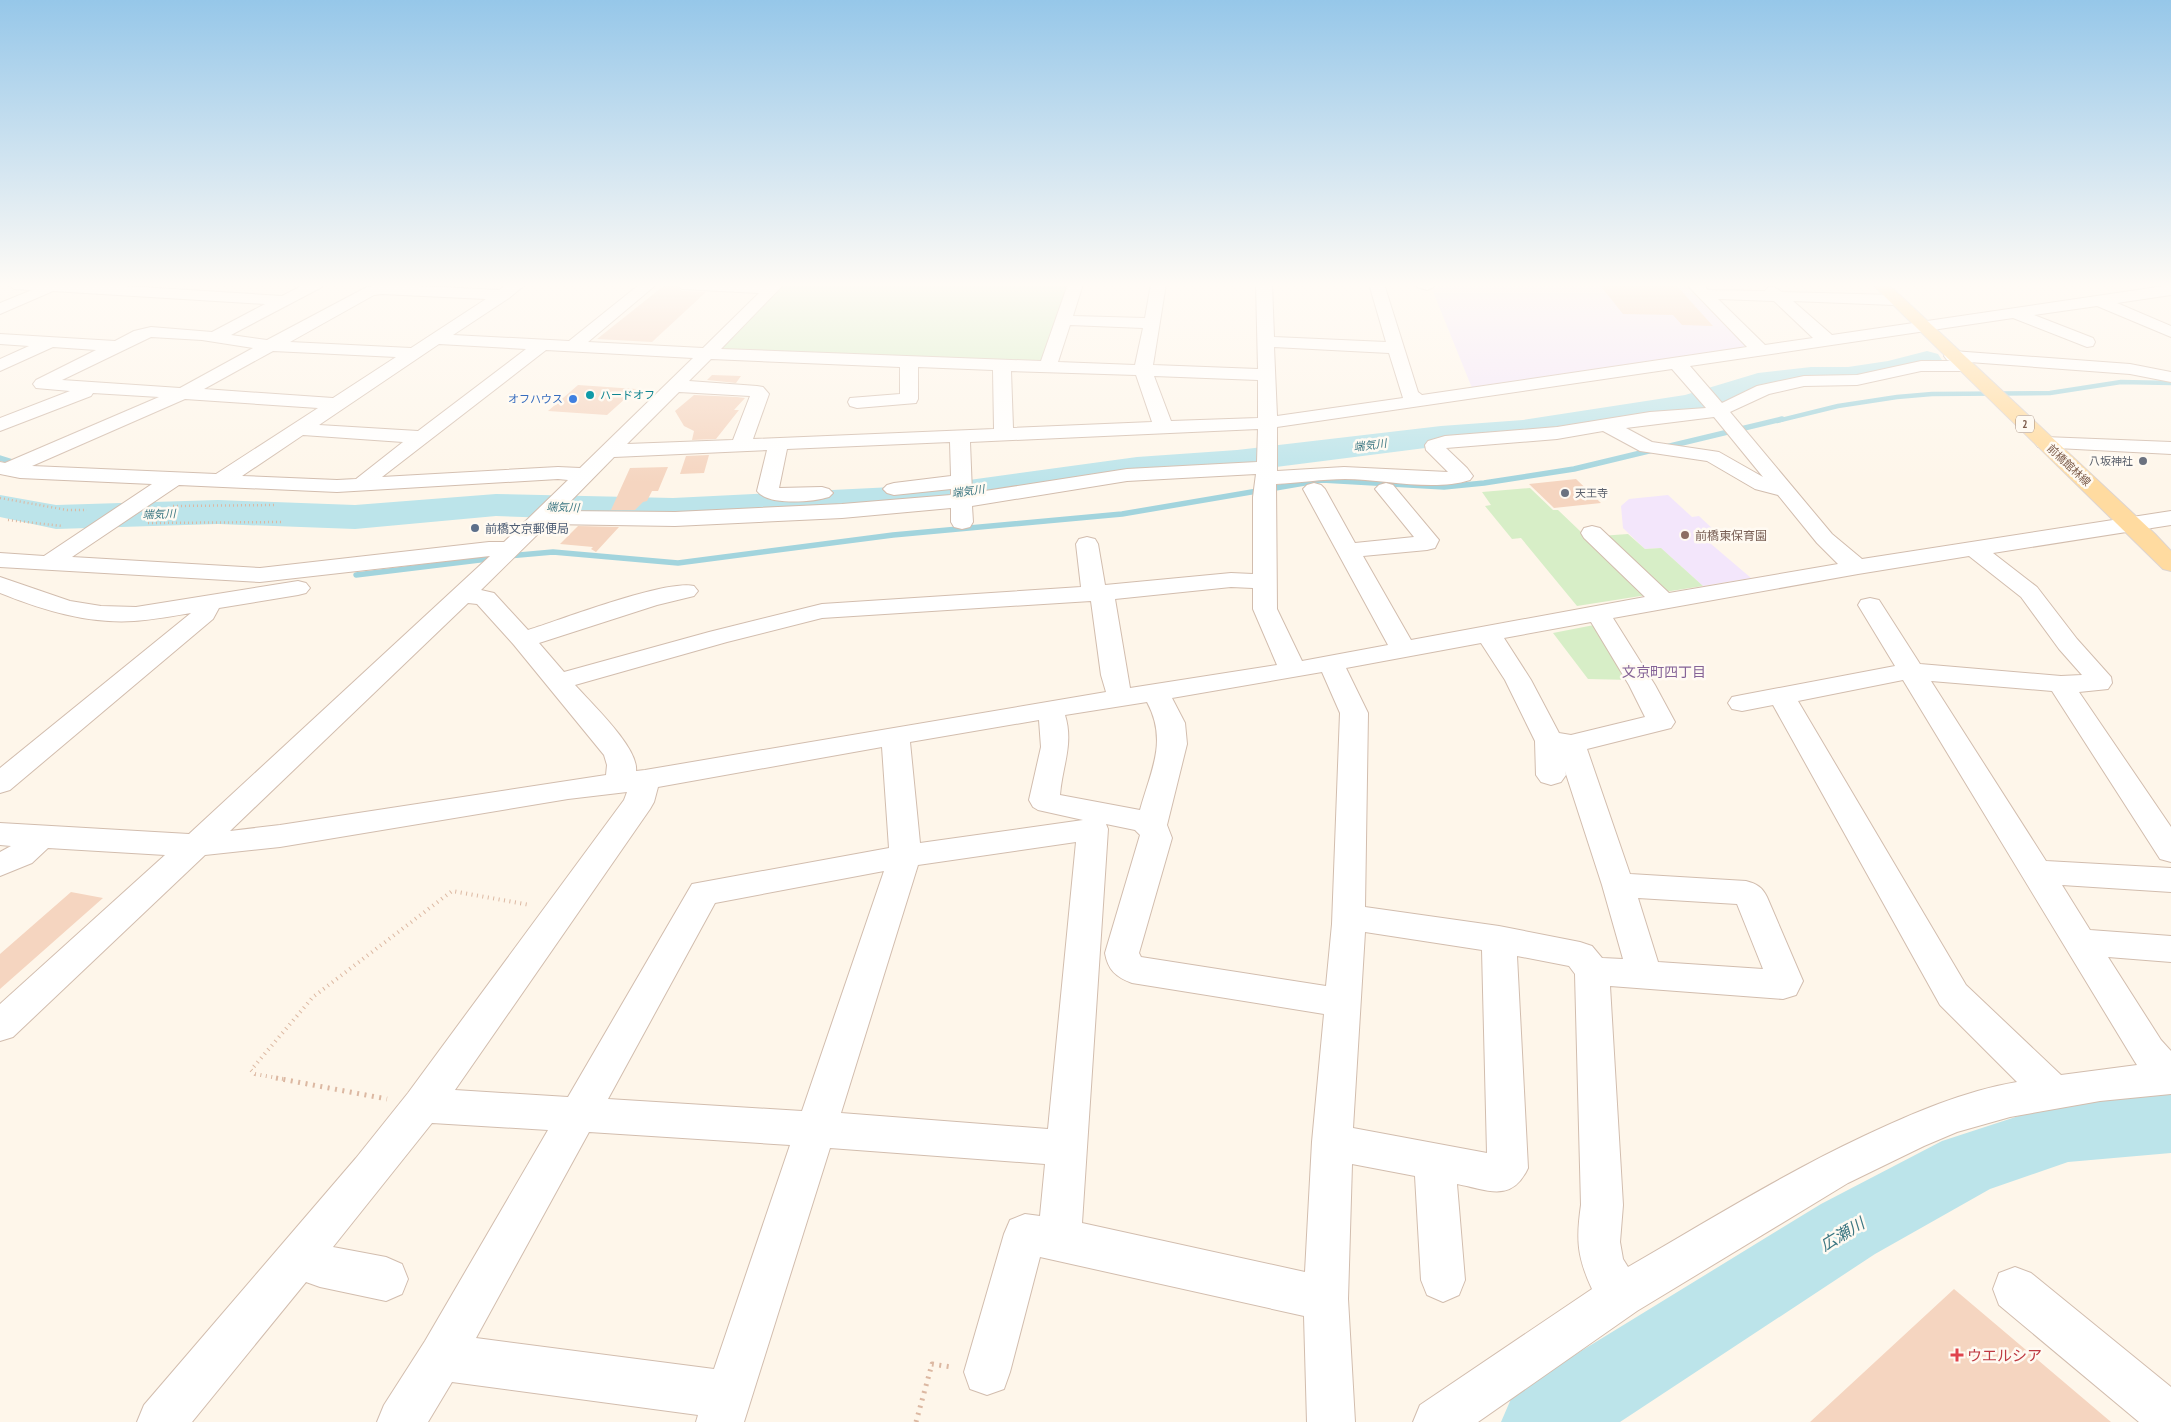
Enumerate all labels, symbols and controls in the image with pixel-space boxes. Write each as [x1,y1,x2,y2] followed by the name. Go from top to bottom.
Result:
[600,388,655,402] place label: ハードオフ
[584,389,596,401] marker: ハードオフ
[508,392,563,406] place label: オフハウス
[567,393,579,405] marker: オフハウス
[2016,416,2034,432] road number: 2
[1353,436,1388,454] water label: 端気川
[2044,441,2094,489] street label: 前橋館林線
[2089,454,2133,468] place label: 八坂神社
[2137,455,2149,467] marker: 八坂神社
[951,482,986,500] water label: 端気川
[1575,486,1608,500] place label: 天王寺
[1559,487,1571,499] marker: 天王寺
[546,499,581,515] water label: 端気川
[142,506,177,522] water label: 端気川
[485,521,569,536] place label: 前橋文京郵便局
[469,522,481,534] marker: 前橋文京郵便局
[1695,528,1767,543] place label: 前橋東保育園
[1679,529,1691,541] marker: 前橋東保育園
[1622,663,1706,681] district label: 文京町四丁目
[1816,1212,1869,1255] water label: 広瀬川
[1967,1346,2042,1365] place label: ウエルシア
[1951,1349,1963,1361] marker: ウエルシア

